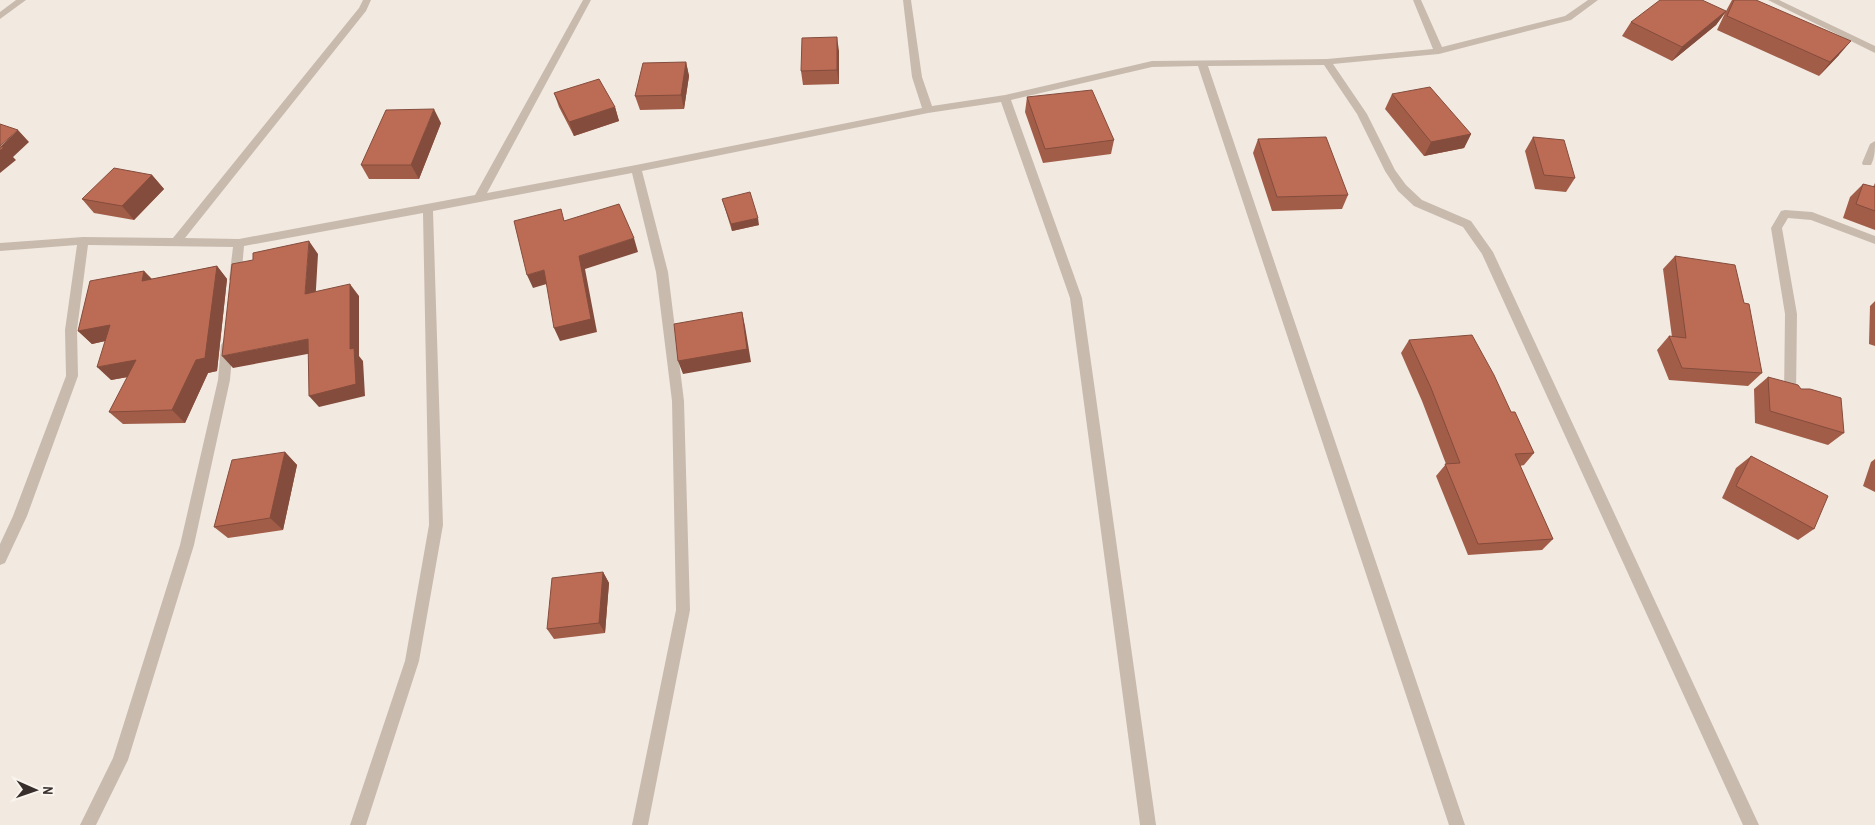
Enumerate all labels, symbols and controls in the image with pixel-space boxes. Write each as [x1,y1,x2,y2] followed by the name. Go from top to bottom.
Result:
[10,765,60,815] north arrow
[39,786,57,795] text: N

